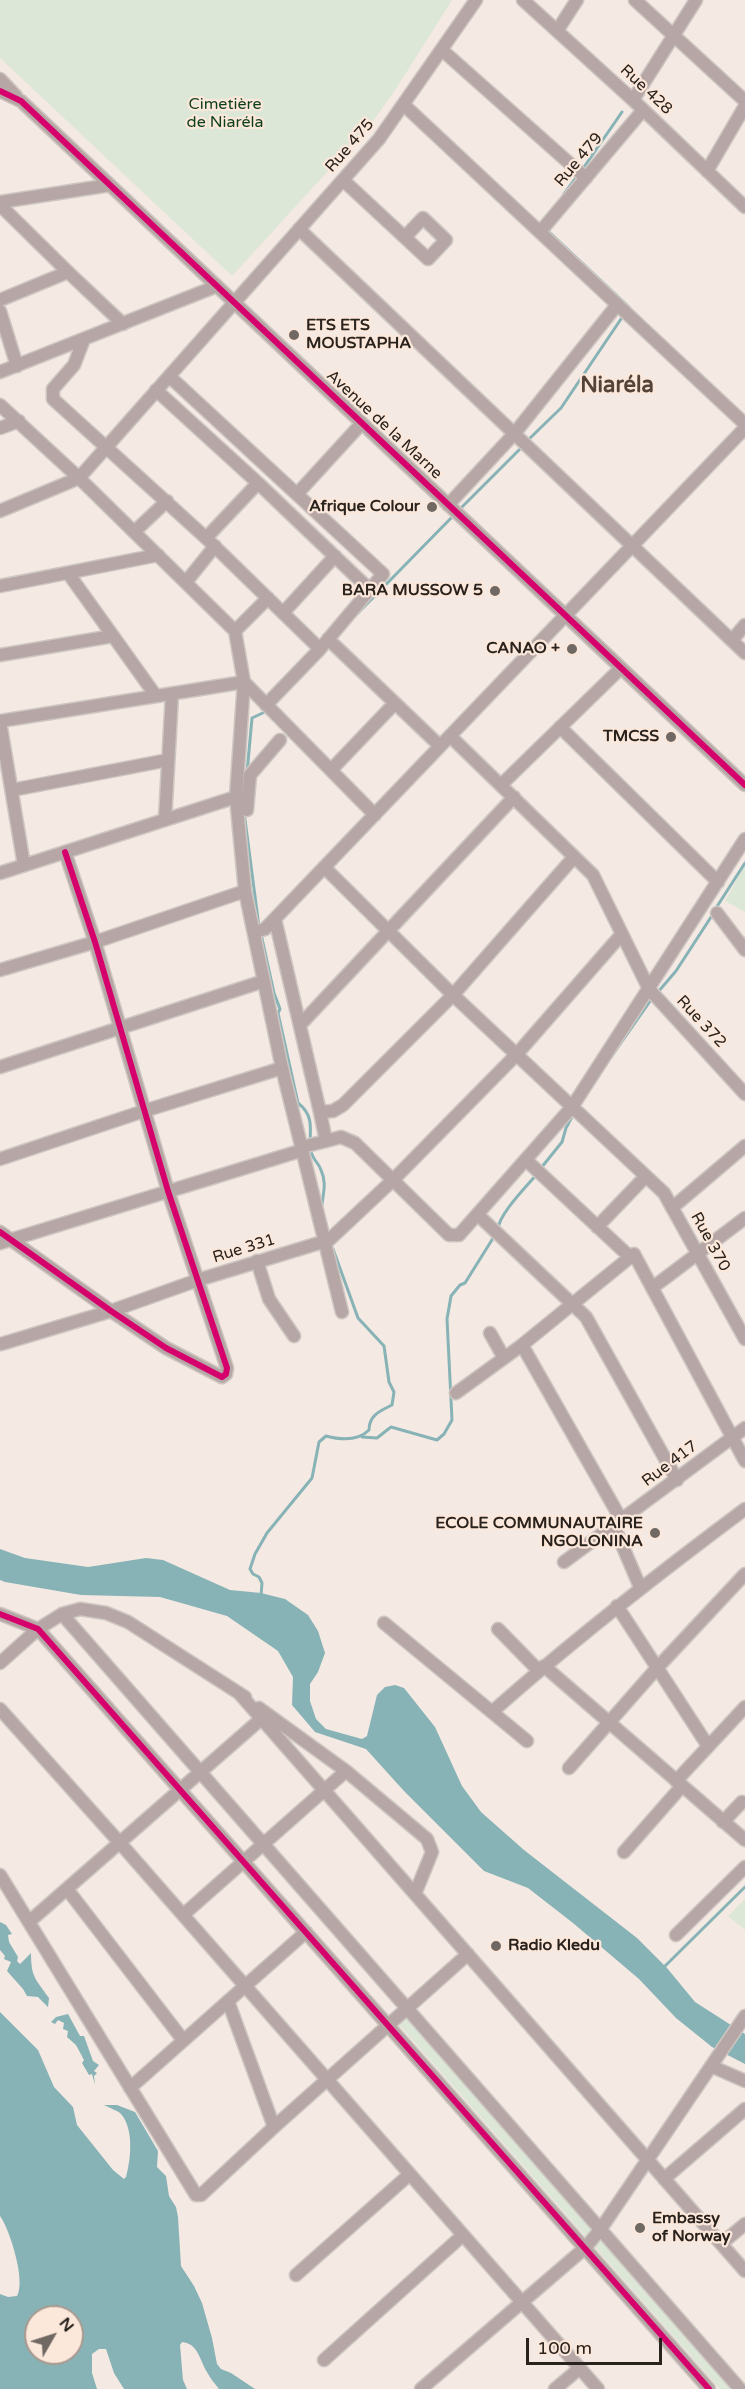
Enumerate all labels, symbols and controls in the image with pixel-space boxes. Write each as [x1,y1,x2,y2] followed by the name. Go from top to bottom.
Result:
[616,61,676,119] street label: Rue 428
[187,95,263,133] park label: Cimetière de Niaréla
[322,115,378,177] street label: Rue 475
[551,129,607,191] street label: Rue 479
[306,316,411,354] place label: ETS ETS MOUSTAPHA
[287,328,301,342] marker: ETS ETS MOUSTAPHA
[322,366,446,484] street label: Avenue de la Marne
[580,373,654,399] district label: Niaréla
[309,497,420,517] place label: Afrique Colour
[425,500,439,514] marker: Afrique Colour
[342,581,483,601] place label: BARA MUSSOW 5
[488,584,502,598] marker: BARA MUSSOW 5
[486,639,560,659] place label: CANAO +
[565,642,579,656] marker: CANAO +
[603,727,659,747] place label: TMCSS
[664,730,678,744] marker: TMCSS
[672,992,730,1052] street label: Rue 372
[686,1209,734,1275] street label: Rue 370
[210,1230,278,1268] street label: Rue 331
[638,1437,702,1491] street label: Rue 417
[435,1514,643,1552] place label: ECOLE COMMUNAUTAIRE NGOLONINA
[648,1526,662,1540] marker: ECOLE COMMUNAUTAIRE NGOLONINA
[508,1936,600,1956] place label: Radio Kledu
[489,1939,503,1953] marker: Radio Kledu
[652,2209,730,2247] place label: Embassy of Norway
[633,2221,647,2235] marker: Embassy of Norway
[24,2305,84,2365] north arrow
[55,2314,78,2336] text: N
[529,2326,666,2364] scale bar
[537,2337,592,2359] text: 100 m

